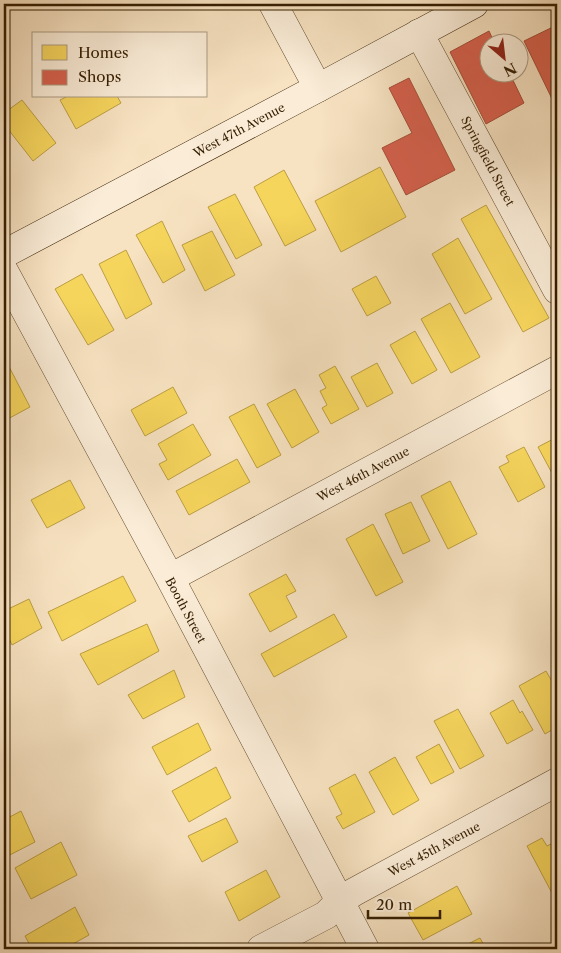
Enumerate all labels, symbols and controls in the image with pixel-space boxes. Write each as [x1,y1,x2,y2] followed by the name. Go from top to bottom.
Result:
[32,32,208,98] legend
[478,32,528,82] north arrow
[78,43,129,62] text: Homes
[501,59,520,80] text: N
[78,67,121,86] text: Shops
[190,99,288,161] street label: West 47th Avenue
[458,114,518,209] street label: Springfield Street
[313,443,412,505] street label: West 46th Avenue
[162,575,210,646] street label: Booth Street
[385,818,483,880] street label: West 45th Avenue
[368,888,441,920] scale bar
[376,895,412,914] text: 20 m

